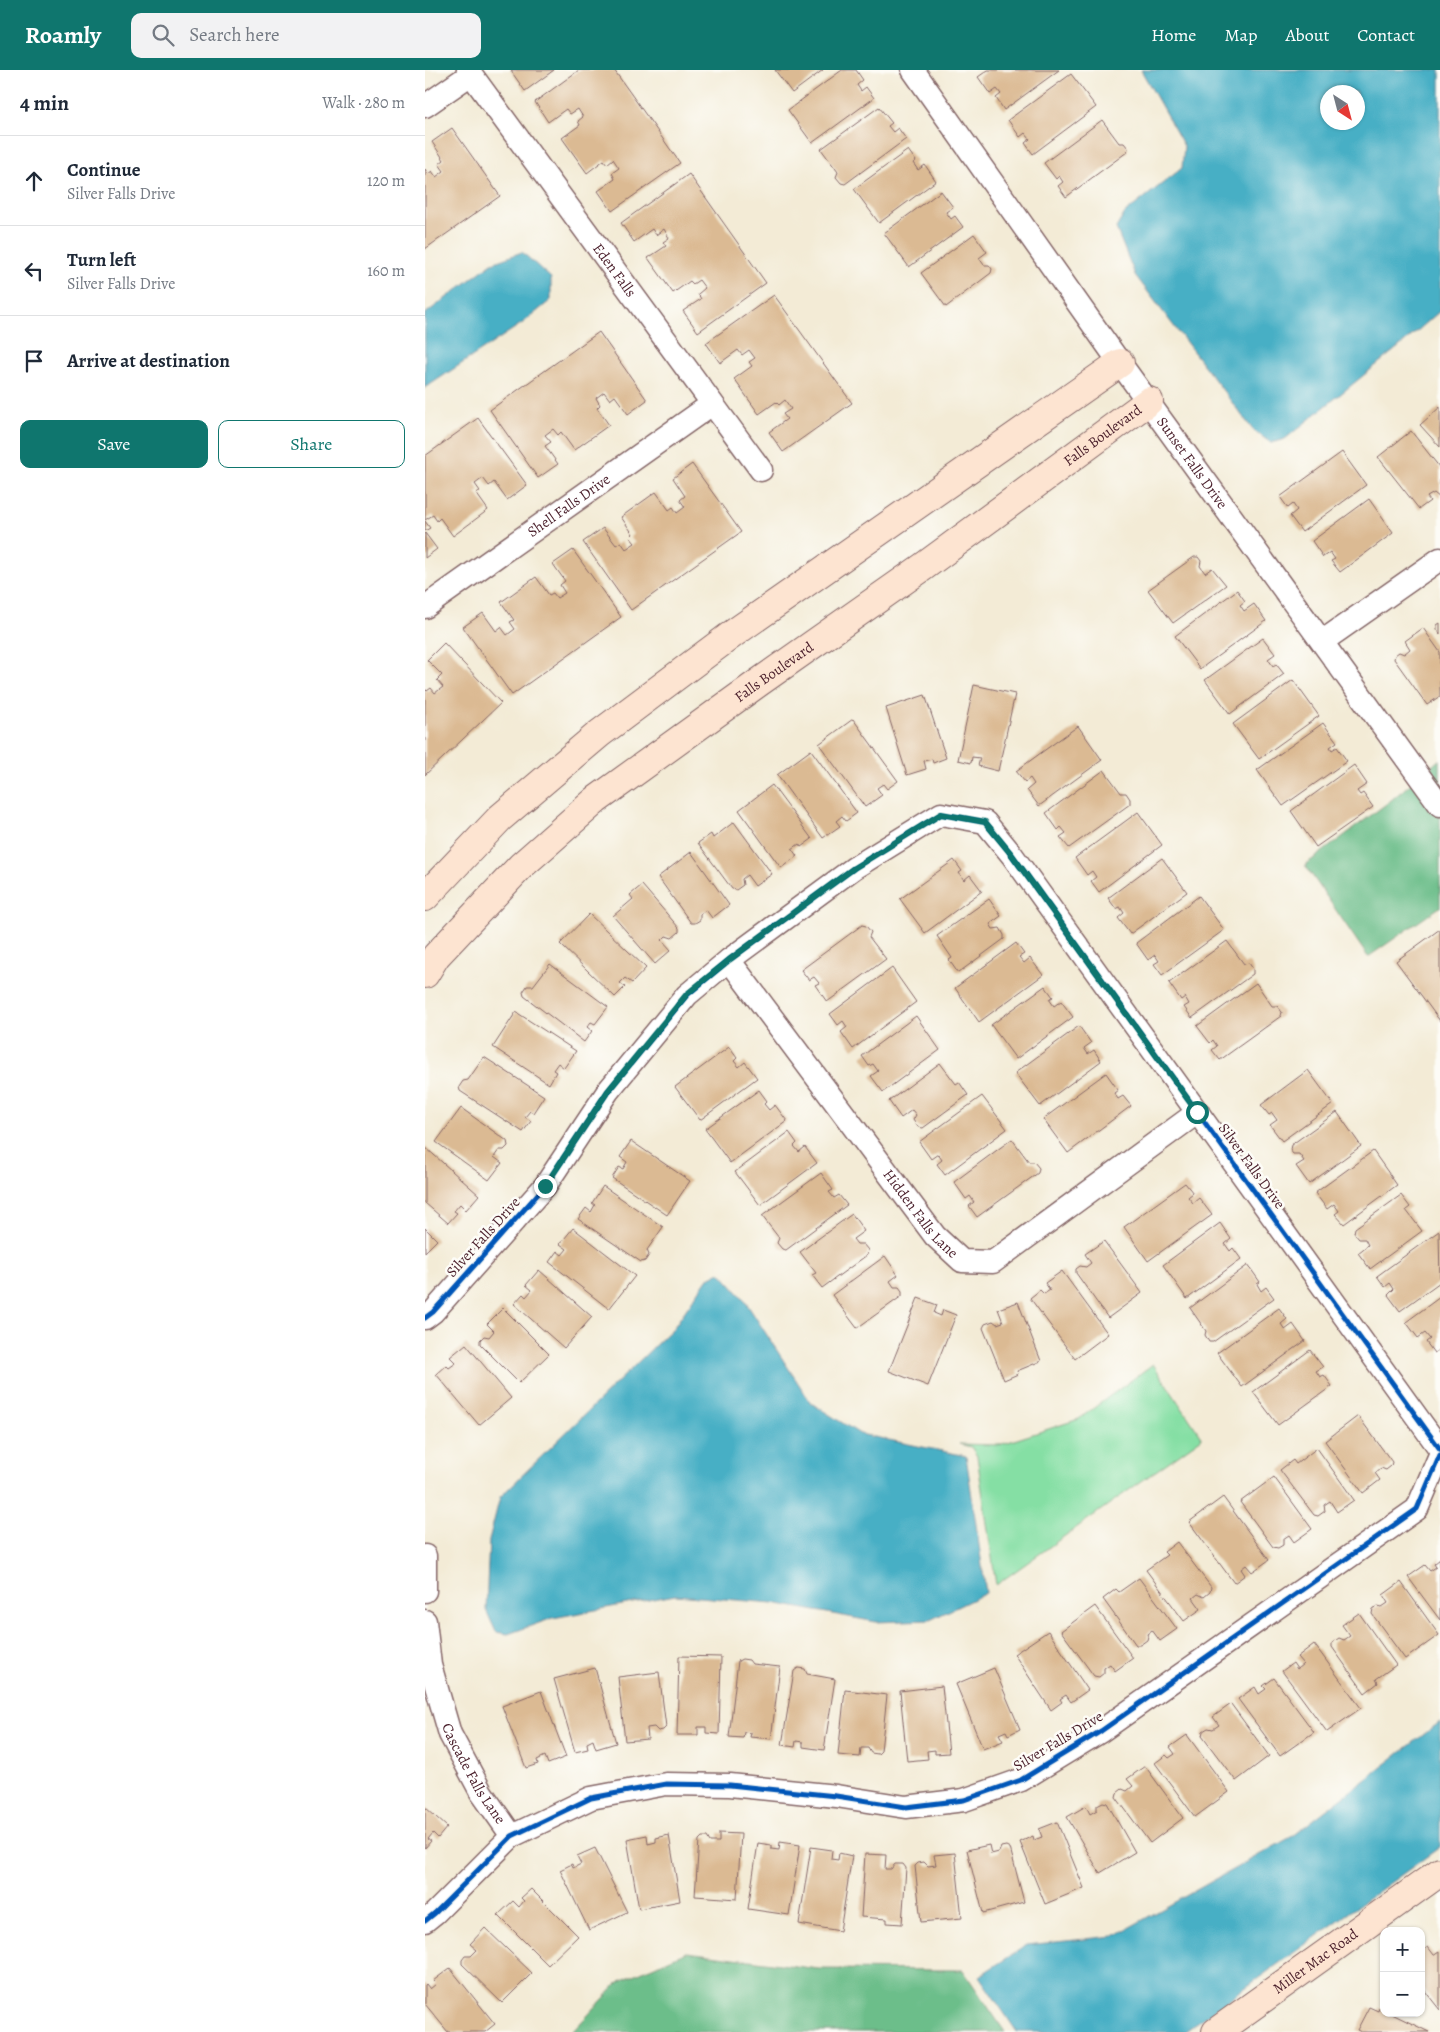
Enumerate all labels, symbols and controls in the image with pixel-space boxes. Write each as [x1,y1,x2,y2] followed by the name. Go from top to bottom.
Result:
[131,13,481,58] search box
[25,19,101,51] text: Roamly
[149,21,177,49] icon: search
[189,22,280,48] text: Search here
[1151,23,1196,47] text: Home
[1224,23,1257,47] text: Map
[1285,23,1329,47] text: About
[1357,23,1415,47] text: Contact
[1320,85,1365,130] north arrow
[20,89,69,117] text: 4 min
[322,92,405,114] text: Walk · 280 m
[67,157,141,183] text: Continue
[20,167,48,195] icon: ahead
[367,170,405,192] text: 120 m
[67,183,175,205] text: Silver Falls Drive
[588,239,641,301] street label: Eden Falls
[67,247,136,273] text: Turn left
[20,257,48,285] icon: left
[367,260,405,282] text: 160 m
[67,273,175,295] text: Silver Falls Drive
[20,347,48,375] icon: arrive
[67,348,230,374] text: Arrive at destination
[1059,399,1146,471] street label: Falls Boulevard
[1152,413,1233,513] street label: Sunset Falls Drive
[20,420,208,468] button: Save
[218,420,405,468] button: Share
[523,469,614,542] street label: Shell Falls Drive
[730,637,818,707] street label: Falls Boulevard
[1186,1101,1209,1124] route start
[1214,1119,1290,1213] street label: Silver Falls Drive
[878,1165,963,1263] street label: Hidden Falls Lane
[534,1175,557,1198] route end
[442,1192,525,1281] street label: Silver Falls Drive
[1009,1706,1107,1776] street label: Silver Falls Drive
[437,1721,511,1828] street label: Cascade Falls Lane
[1269,1923,1362,1998] street label: Miller Mac Road
[1380,1927,1425,2017] map controls
[1380,1927,1425,1972] button: +
[1380,1972,1425,2017] button: −

